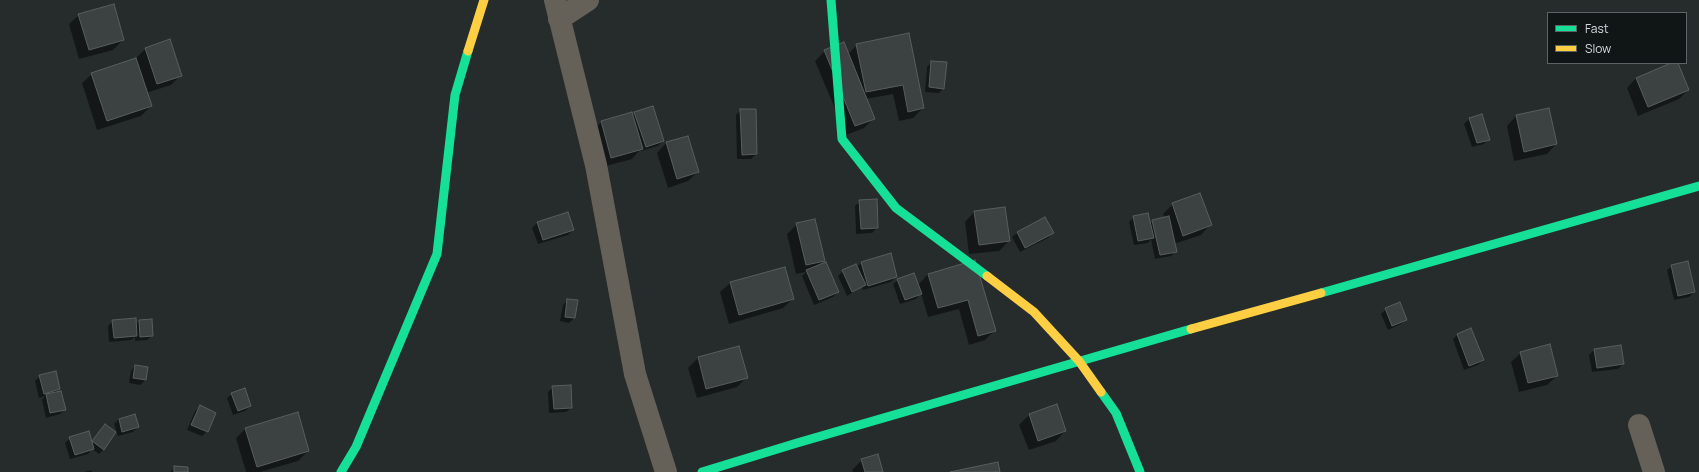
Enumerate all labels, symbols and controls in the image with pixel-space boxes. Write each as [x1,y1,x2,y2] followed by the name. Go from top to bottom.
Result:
[1547,12,1687,64] legend
[1585,20,1609,37] text: Fast
[1585,40,1611,57] text: Slow

